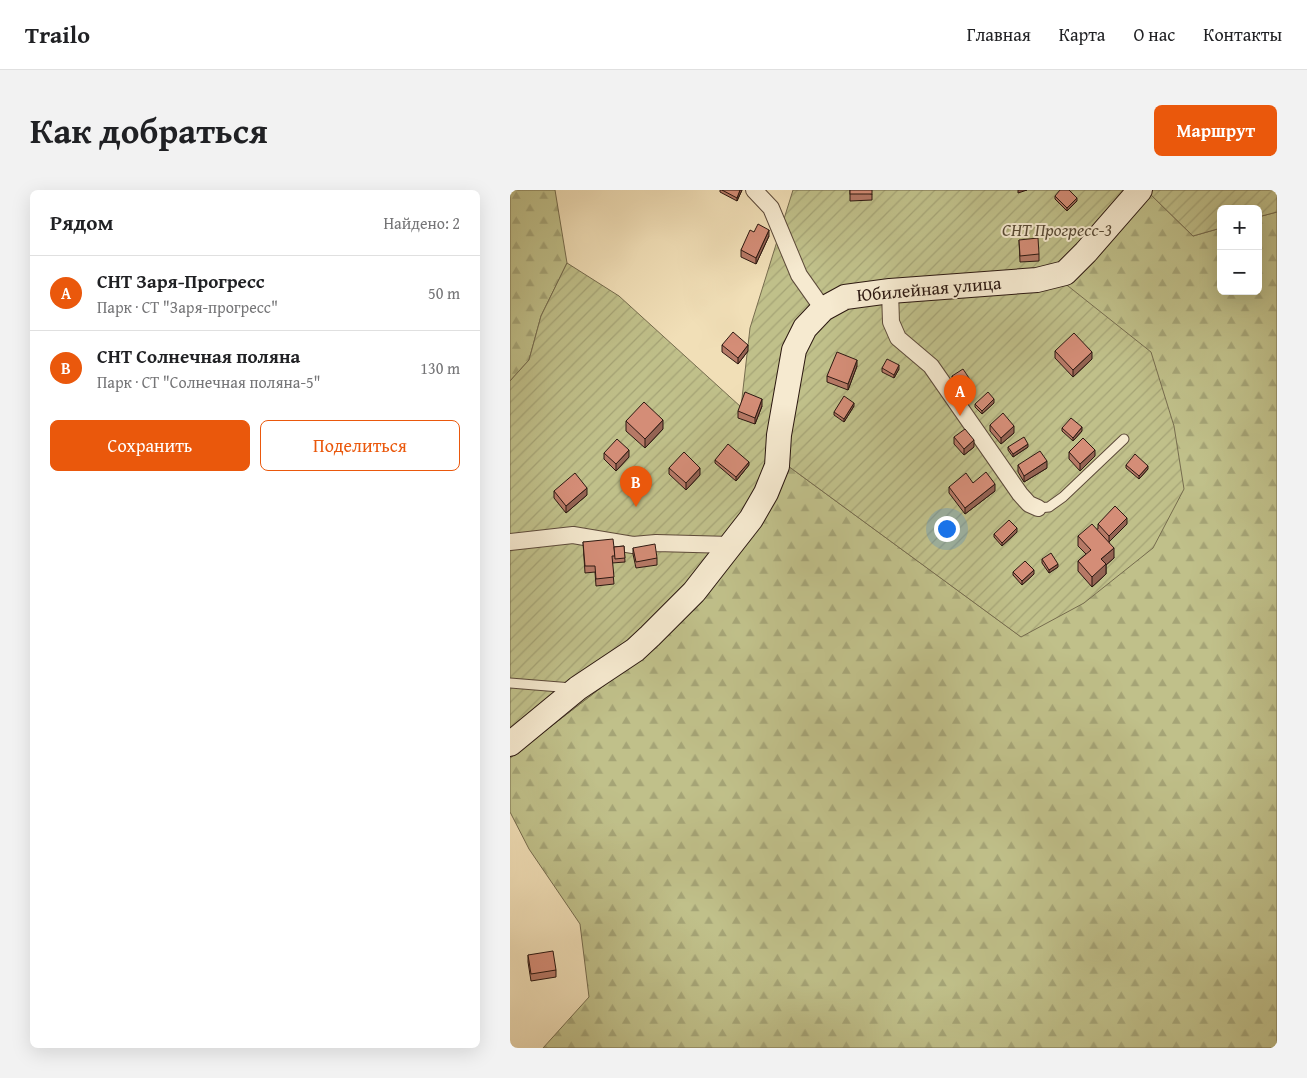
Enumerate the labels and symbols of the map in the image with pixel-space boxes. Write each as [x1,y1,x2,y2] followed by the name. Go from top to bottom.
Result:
[1002,216,1112,243] park label: СНТ Прогресс-3
[856,269,1003,308] street label: Юбилейная улица
[944,375,976,416] pin: A
[620,466,652,507] pin: B
[934,516,960,542] your location

